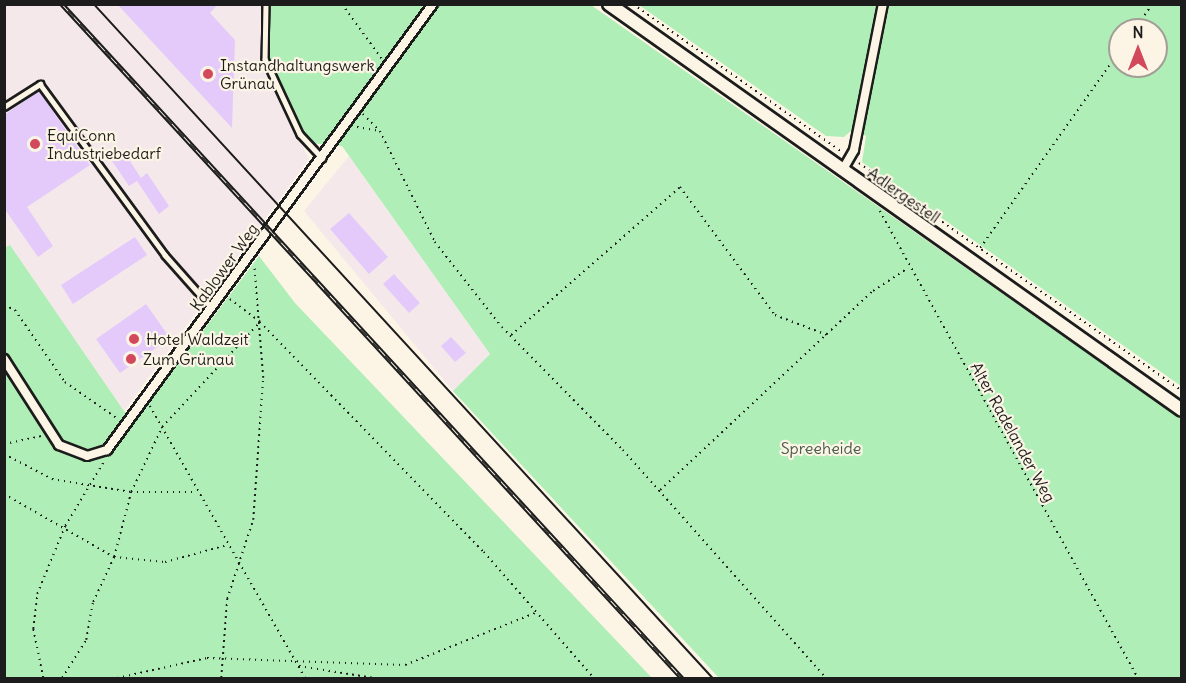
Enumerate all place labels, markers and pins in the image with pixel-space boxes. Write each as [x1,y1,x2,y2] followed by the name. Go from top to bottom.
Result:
[220,55,375,93] place label: Instandhaltungswerk Grünau
[201,67,215,81] marker: Instandhaltungswerk Grünau
[47,125,161,163] place label: EquiConn Industriebedarf
[28,137,42,151] marker: EquiConn Industriebedarf
[146,329,249,349] place label: Hotel Waldzeit
[127,332,141,346] marker: Hotel Waldzeit
[143,349,234,369] place label: Zum Grünau
[124,352,138,366] marker: Zum Grünau

